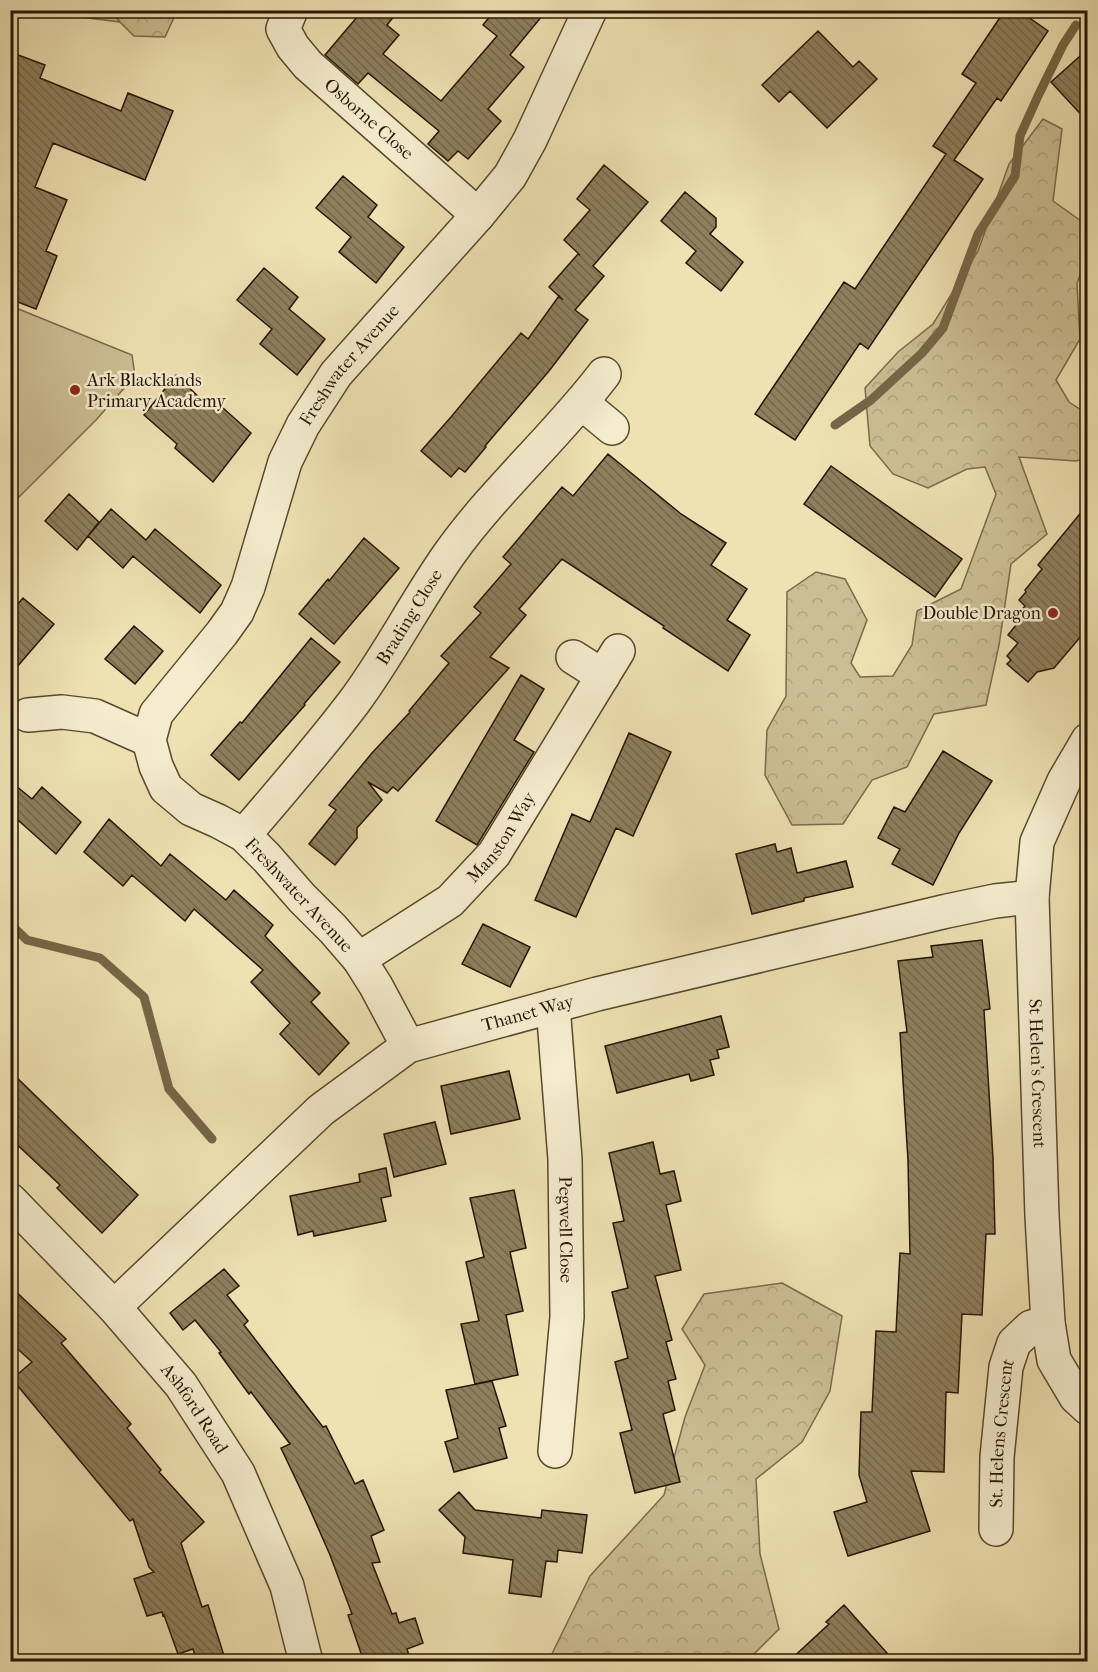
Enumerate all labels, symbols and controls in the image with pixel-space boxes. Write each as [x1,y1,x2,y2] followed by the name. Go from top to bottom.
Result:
[320,74,418,164] street label: Osborne Close
[295,300,404,430] street label: Freshwater Avenue
[86,370,227,412] place label: Ark Blacklands Primary Academy
[68,383,82,397] marker: Ark Blacklands Primary Academy
[372,565,447,669] street label: Brading Close
[923,603,1042,624] place label: Double Dragon
[1046,606,1060,620] marker: Double Dragon
[463,787,541,887] street label: Manston Way
[240,834,357,957] street label: Freshwater Avenue
[480,990,578,1036] street label: Thanet Way
[1024,998,1050,1149] street label: St Helen's Crescent
[554,1176,577,1283] street label: Pegwell Close
[986,1355,1019,1508] street label: St. Helens Crescent
[156,1359,232,1457] street label: Ashford Road

